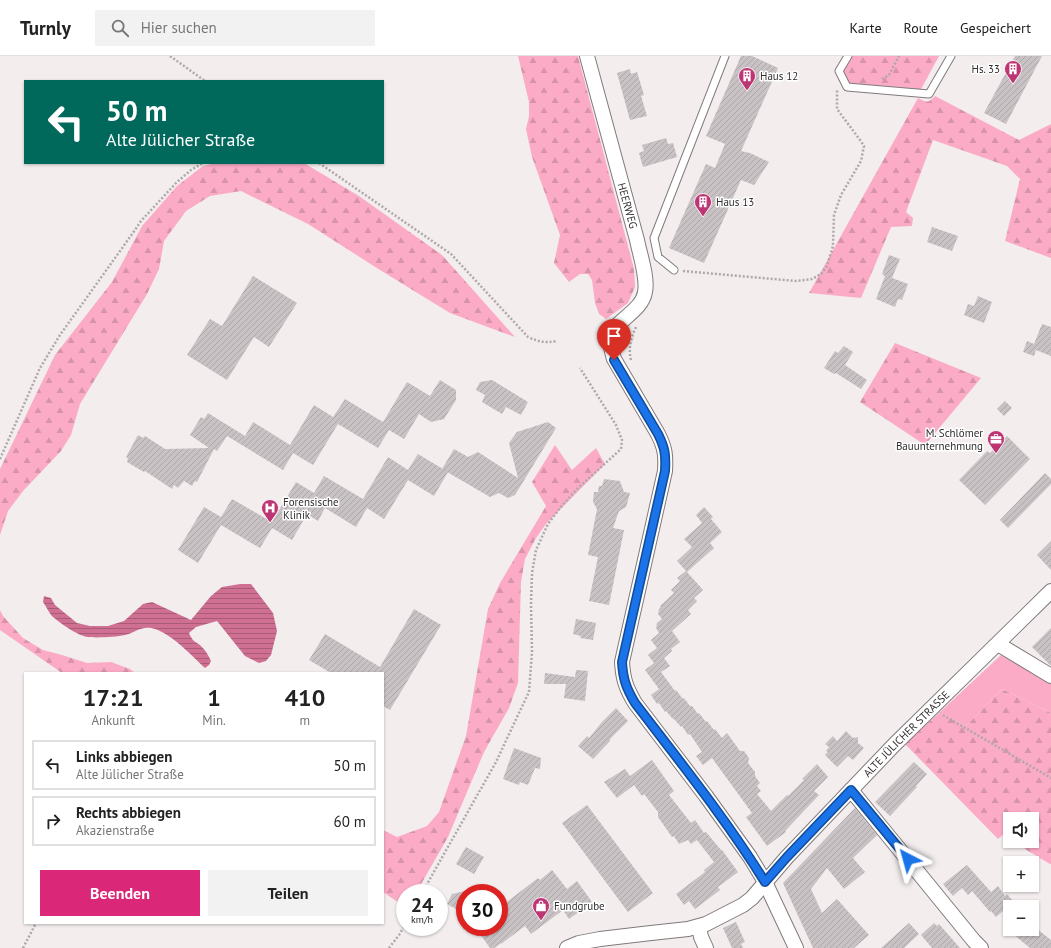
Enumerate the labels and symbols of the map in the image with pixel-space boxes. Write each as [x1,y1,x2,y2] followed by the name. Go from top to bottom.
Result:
[1003,59,1023,84] building icon: Hs. 33
[972,62,1000,76] place label: Hs. 33
[737,66,757,91] building icon: Haus 12
[760,69,798,83] place label: Haus 12
[615,181,641,230] street label: HEERWEG
[693,192,713,217] building icon: Haus 13
[716,195,754,209] place label: Haus 13
[597,319,631,360] pin
[896,426,983,453] place label: M. Schlömer Bauunternehmung
[986,429,1006,454] office icon: M. Schlömer Bauunternehmung
[283,495,339,522] place label: Forensische Klinik
[260,498,280,523] hospital icon: Forensische Klinik
[860,688,952,780] street label: ALTE JÜLICHER STRASSE
[887,838,929,880] position arrow
[456,884,508,936] speed limit sign: 30
[531,896,551,921] shop icon: Fundgrube
[554,899,605,913] place label: Fundgrube

